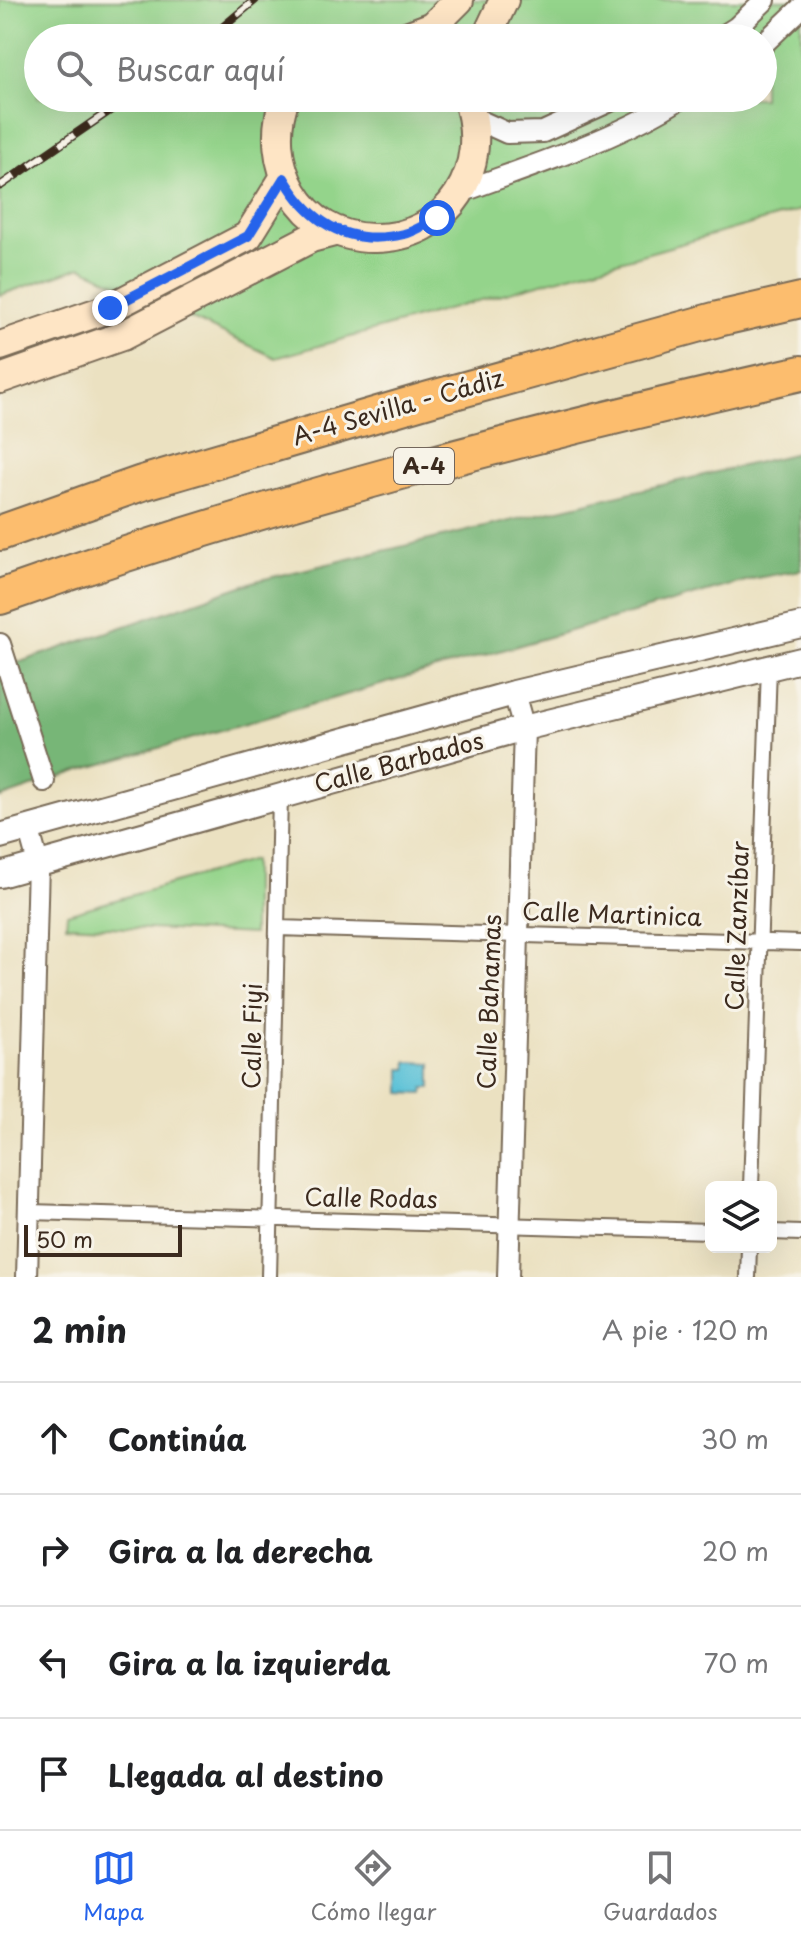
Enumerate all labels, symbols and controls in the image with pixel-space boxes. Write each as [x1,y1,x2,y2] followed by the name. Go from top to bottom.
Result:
[24,24,777,112] search box
[52,46,96,90] icon: search
[116,46,285,91] text: Buscar aquí
[419,200,455,236] route start
[92,290,128,326] route end
[288,359,507,453] street label: A-4 Sevilla - Cádiz
[394,448,454,484] road number: A-4
[310,721,487,801] street label: Calle Barbados
[715,840,757,1011] street label: Calle Zanzíbar
[521,892,703,934] street label: Calle Martinica
[467,914,509,1090] street label: Calle Bahamas
[232,983,270,1089] street label: Calle Fiyi
[304,1178,438,1216] street label: Calle Rodas
[705,1181,777,1253] map controls
[705,1181,777,1253] button: layers
[24,1221,182,1257] scale bar
[36,1222,93,1255] text: 50 m
[32,1303,127,1355] text: 2 min
[602,1310,769,1349] text: A pie · 120 m
[32,1416,76,1460] icon: ahead
[108,1416,247,1461] text: Continúa
[701,1419,769,1458] text: 30 m
[32,1528,76,1572] icon: right
[108,1528,373,1573] text: Gira a la derecha
[702,1531,769,1570] text: 20 m
[32,1640,76,1684] icon: left
[108,1640,391,1685] text: Gira a la izquierda
[704,1643,769,1682] text: 70 m
[32,1752,76,1796] icon: arrive
[108,1752,383,1797] text: Llegada al destino
[83,1846,144,1927] tab: Mapa
[311,1846,436,1927] tab: Cómo llegar
[603,1846,718,1927] tab: Guardados

